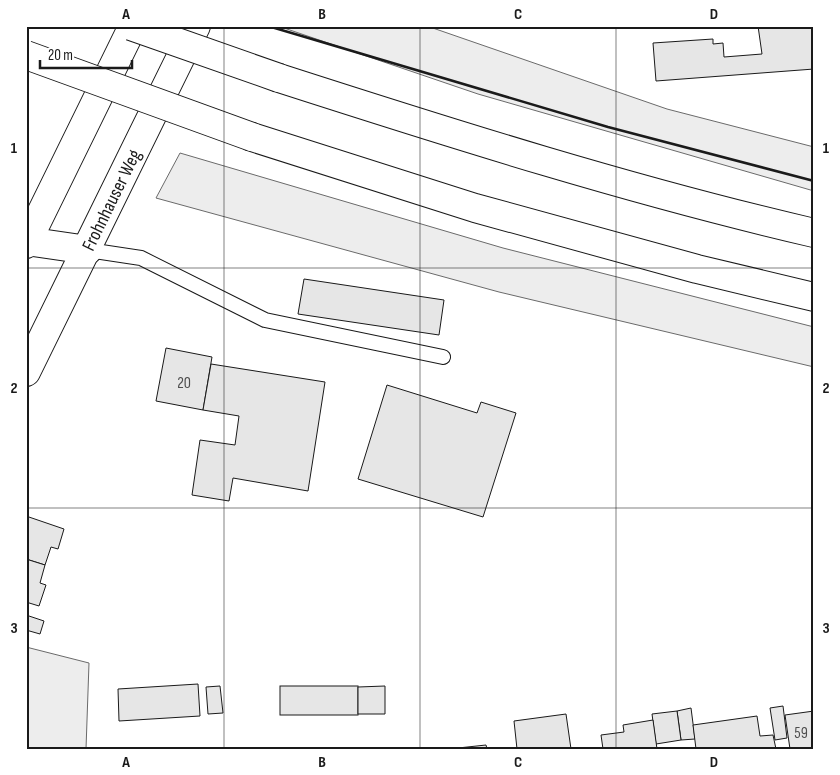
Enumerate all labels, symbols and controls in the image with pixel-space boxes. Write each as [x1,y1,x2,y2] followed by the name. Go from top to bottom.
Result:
[121,5,130,24] text: A
[318,5,326,24] text: B
[514,5,522,24] text: C
[710,5,718,24] text: D
[40,38,132,70] scale bar
[48,46,73,65] text: 20 m
[11,139,18,158] text: 1
[823,139,830,158] text: 1
[77,145,147,255] street label: Frohnhauser Weg
[177,374,191,393] house number: 20
[10,379,18,398] text: 2
[822,379,830,398] text: 2
[10,619,18,638] text: 3
[822,619,830,638] text: 3
[794,724,808,743] house number: 59
[121,753,130,772] text: A
[318,753,326,772] text: B
[514,753,522,772] text: C
[710,753,718,772] text: D

